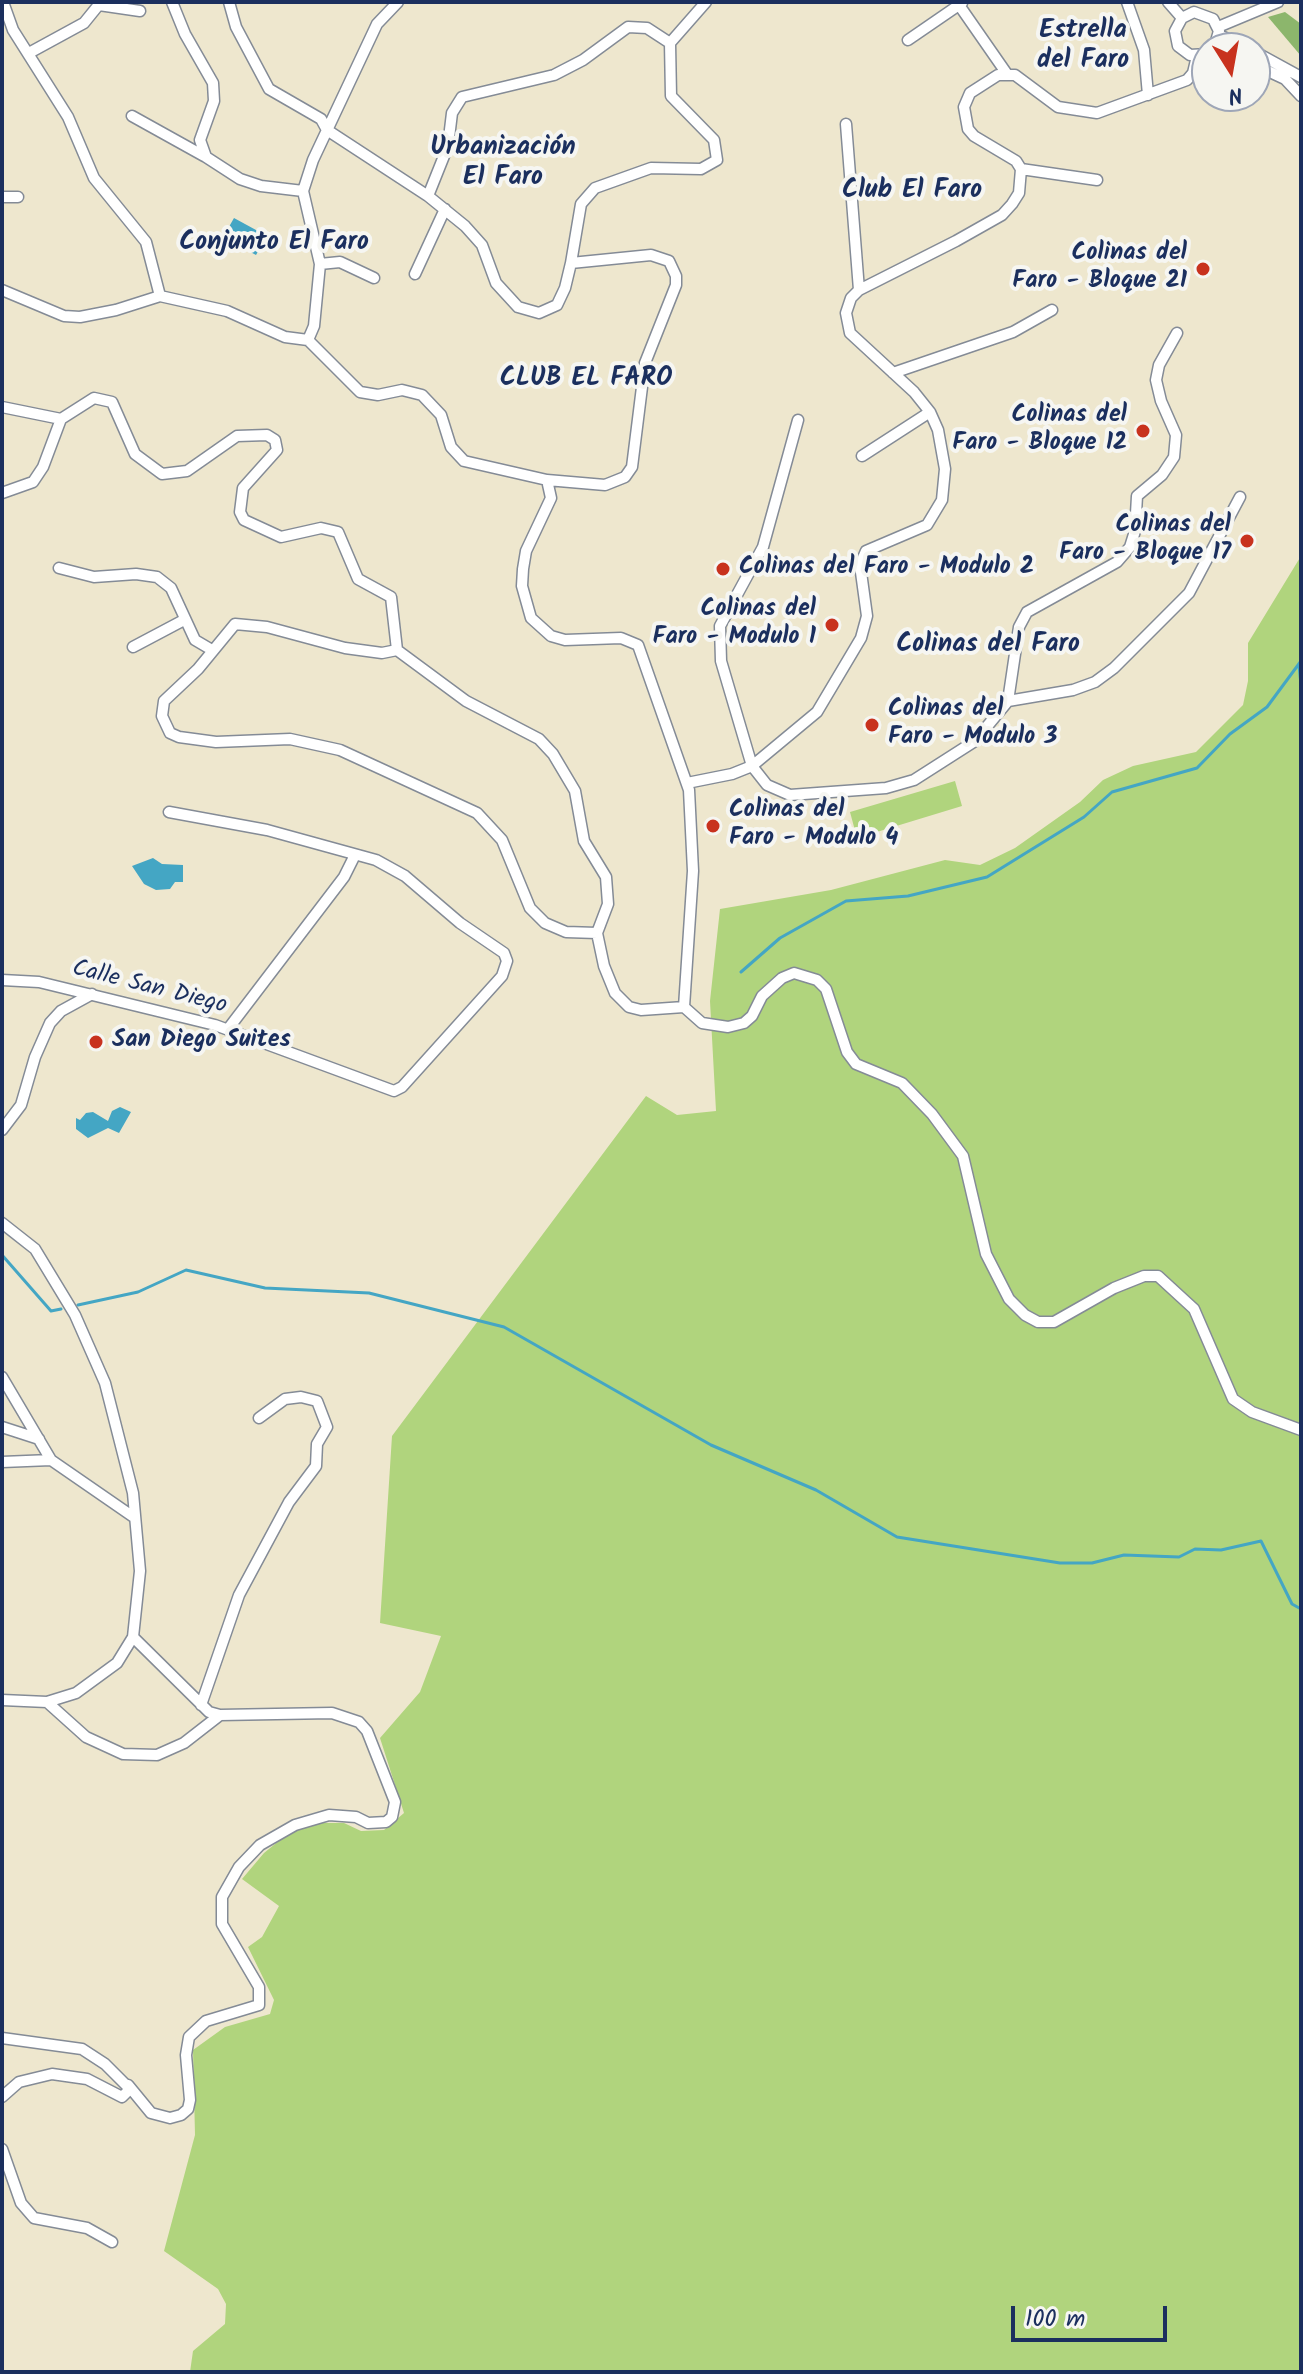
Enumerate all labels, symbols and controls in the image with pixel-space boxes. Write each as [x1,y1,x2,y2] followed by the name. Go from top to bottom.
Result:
[1037,17,1129,78] district label: Estrella del Faro
[1191,32,1271,112] north arrow
[1225,76,1245,113] text: N
[430,134,576,196] district label: Urbanización El Faro
[842,177,982,209] district label: Club El Faro
[179,229,369,261] district label: Conjunto El Faro
[1012,241,1187,297] place label: Colinas del Faro - Bloque 21
[1194,260,1212,278] marker: Colinas del Faro - Bloque 21
[500,365,672,397] district label: CLUB EL FARO
[952,403,1127,459] place label: Colinas del Faro - Bloque 12
[1134,422,1152,440] marker: Colinas del Faro - Bloque 12
[1059,513,1231,569] place label: Colinas del Faro - Bloque 17
[1238,532,1256,550] marker: Colinas del Faro - Bloque 17
[739,555,1034,583] place label: Colinas del Faro - Modulo 2
[714,560,732,578] marker: Colinas del Faro - Modulo 2
[652,597,816,653] place label: Colinas del Faro - Modulo 1
[823,616,841,634] marker: Colinas del Faro - Modulo 1
[896,631,1080,663] district label: Colinas del Faro
[888,697,1057,753] place label: Colinas del Faro - Modulo 3
[863,716,881,734] marker: Colinas del Faro - Modulo 3
[729,798,898,854] place label: Colinas del Faro - Modulo 4
[704,817,722,835] marker: Colinas del Faro - Modulo 4
[69,956,229,1022] street label: Calle San Diego
[112,1028,291,1056] place label: San Diego Suites
[87,1033,105,1051] marker: San Diego Suites
[1015,2290,1171,2340] scale bar
[1025,2300,1085,2339] text: 100 m

